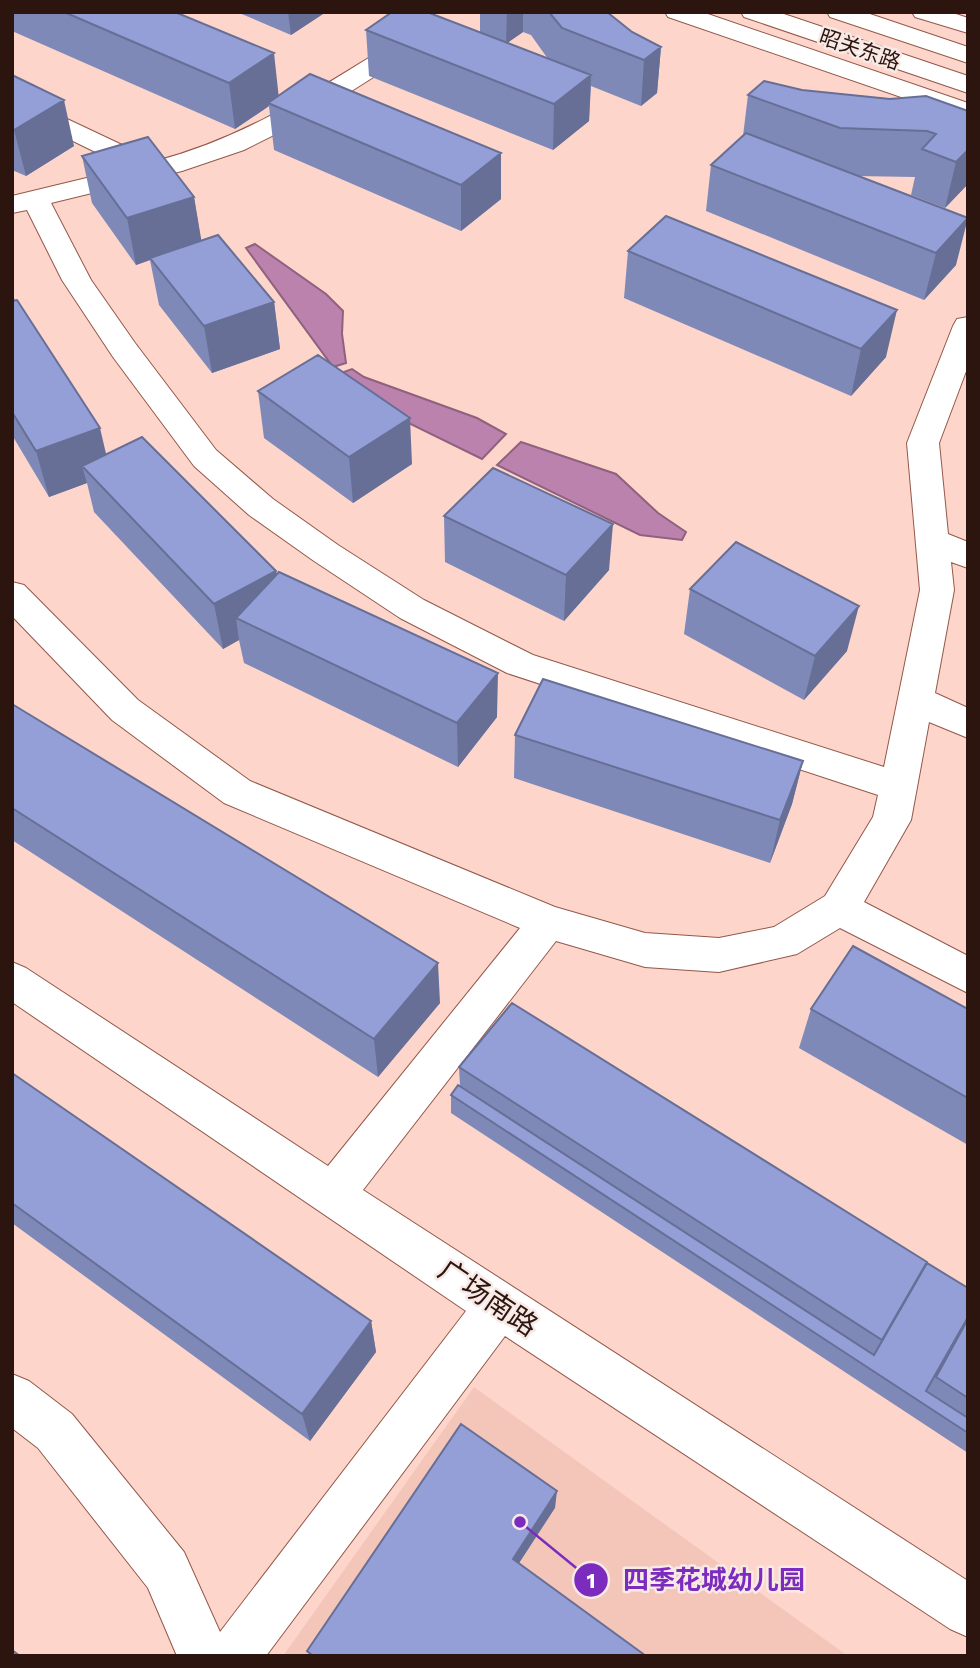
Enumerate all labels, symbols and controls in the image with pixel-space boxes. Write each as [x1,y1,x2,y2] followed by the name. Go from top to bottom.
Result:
[816,24,904,74] street label: 昭关东路
[432,1253,544,1343] street label: 广场南路
[574,1557,819,1604] callout: 四季花城幼儿园
[623,1565,805,1595] text: 四季花城幼儿园
[586,1568,596,1593] text: 1

